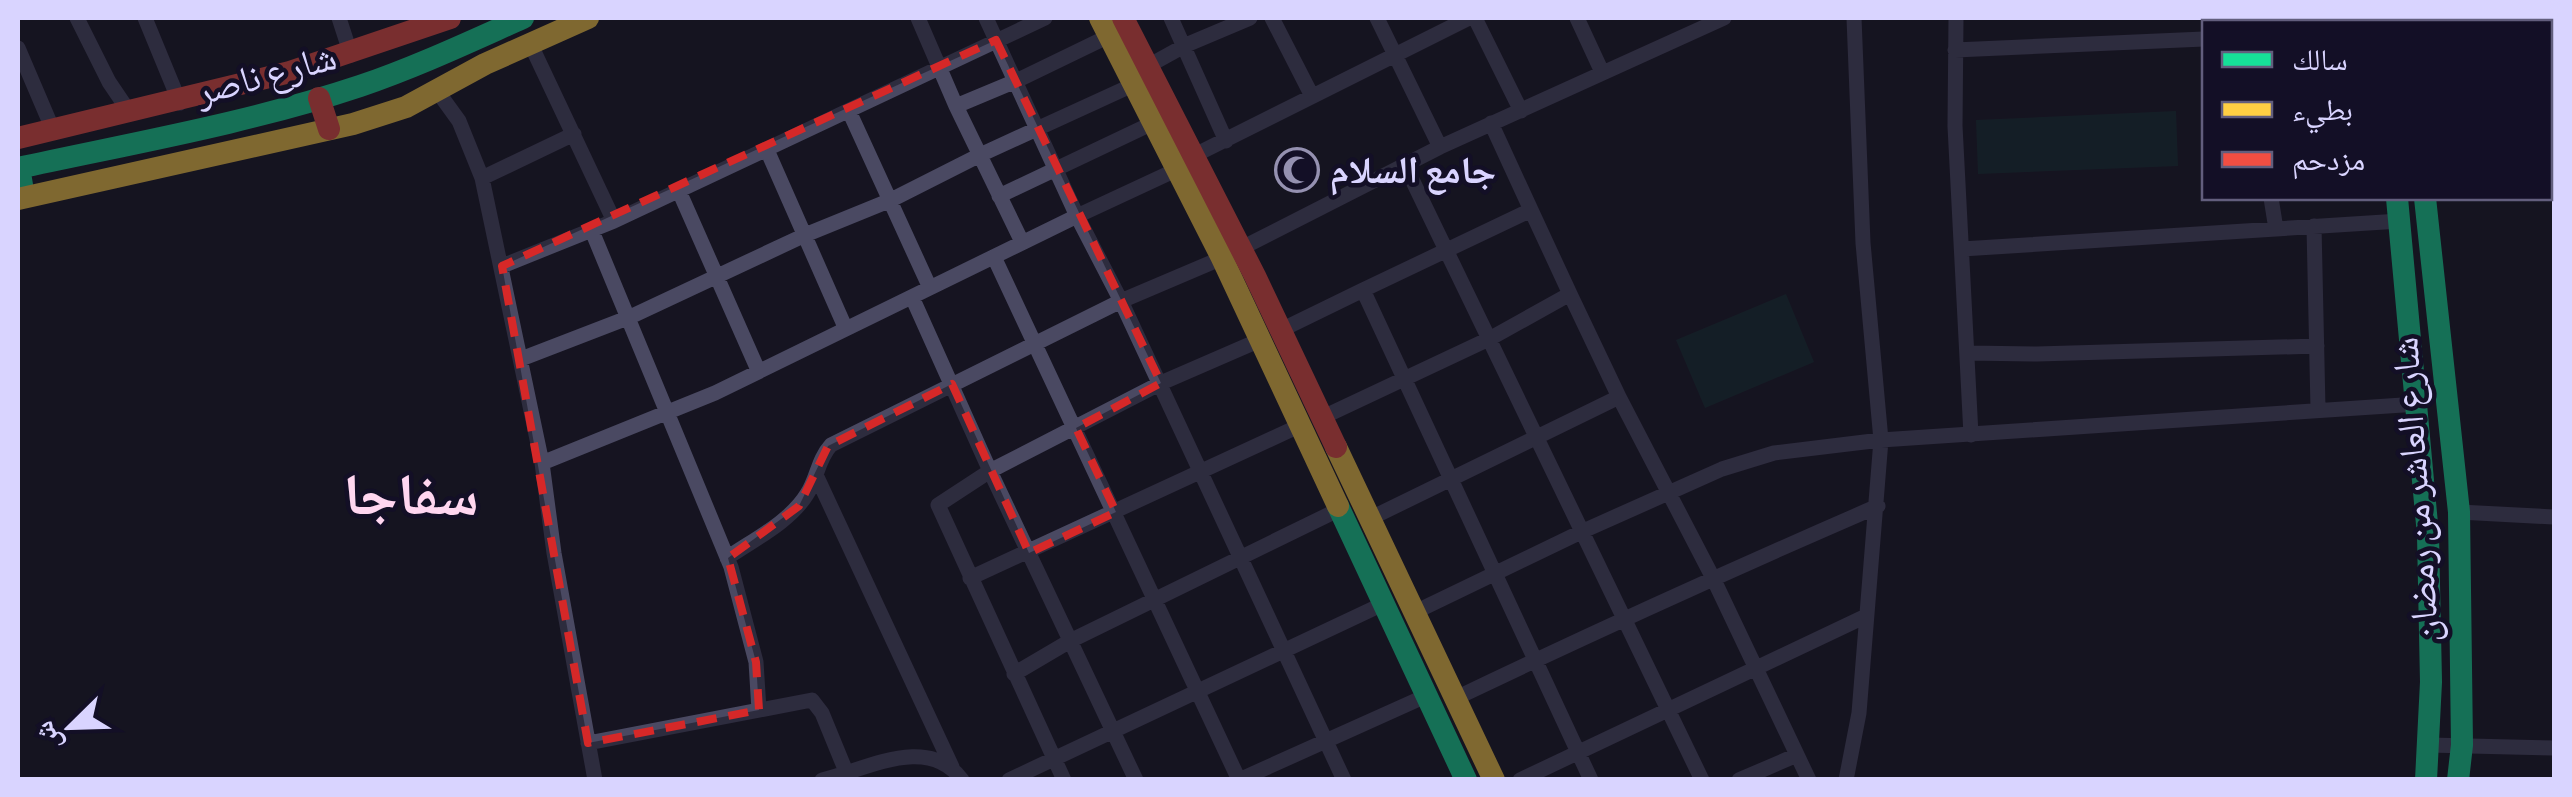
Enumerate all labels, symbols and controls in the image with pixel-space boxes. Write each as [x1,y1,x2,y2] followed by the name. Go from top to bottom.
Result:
[2202,20,2552,200] legend
[190,35,342,116] street label: شارع ناصر
[2292,43,2348,79] text: سالك
[2292,93,2353,134] text: بطيء
[2292,143,2365,180] text: مزدحم
[1274,147,1320,193] mosque icon: جامع السلام
[1330,149,1496,196] place label: جامع السلام
[2383,336,2450,644] street label: شارع العاشر من رمضان
[343,463,479,532] district label: سفاجا
[20,677,120,777] north arrow
[27,716,69,756] text: ش

